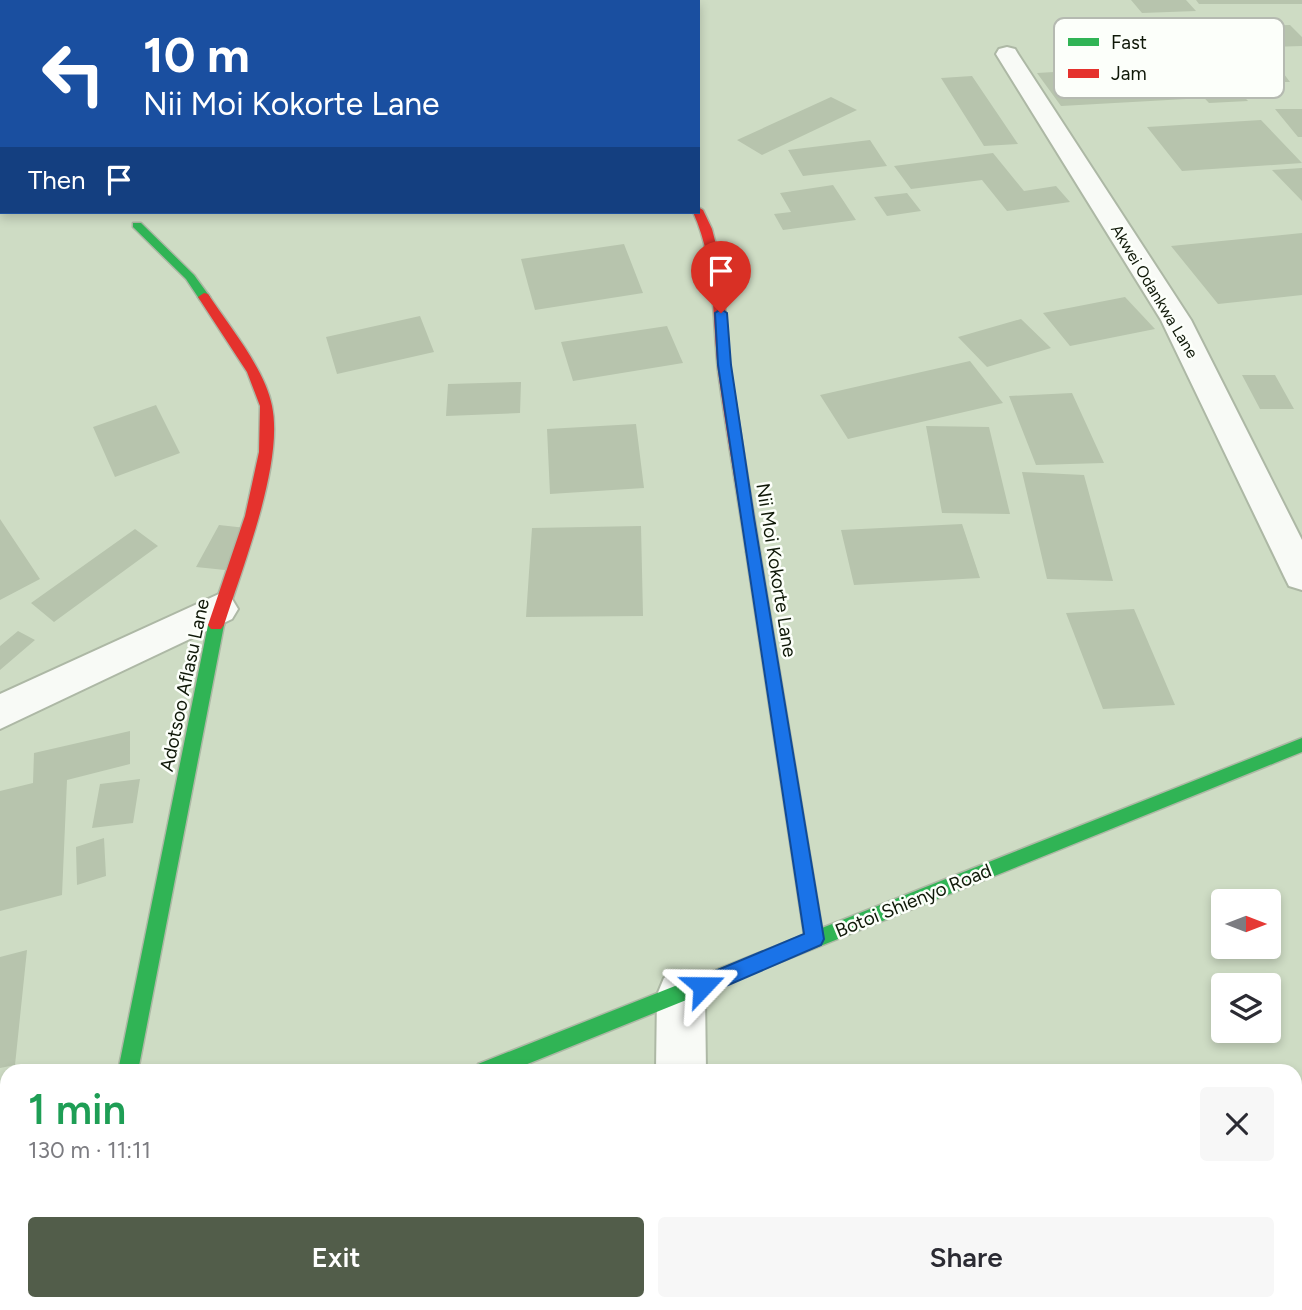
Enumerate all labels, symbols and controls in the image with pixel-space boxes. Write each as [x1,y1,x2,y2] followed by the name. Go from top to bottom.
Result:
[1054,18,1284,98] legend
[143,25,250,84] text: 10 m
[28,28,119,119] icon: left
[1111,31,1147,54] text: Fast
[1111,62,1147,85] text: Jam
[143,85,440,123] text: Nii Moi Kokorte Lane
[100,161,138,199] icon: arrive
[28,164,86,196] text: Then
[1107,221,1202,362] street label: Akwei Odankwa Lane
[691,241,751,313] pin
[702,252,740,290] icon: arrive
[751,481,802,659] street label: Nii Moi Kokorte Lane
[155,597,214,774] street label: Adotsoo Aflasu Lane
[832,859,995,942] street label: Botoi Shienyo Road
[1211,889,1281,959] north arrow
[1211,889,1281,1043] map controls
[666,949,740,1023] position arrow
[1211,973,1281,1043] button: layers
[28,1084,126,1135] text: 1 min
[1200,1087,1274,1161] button: close
[28,1136,151,1164] text: 130 m · 11:11
[28,1217,644,1297] button: Exit
[658,1217,1274,1297] button: Share

